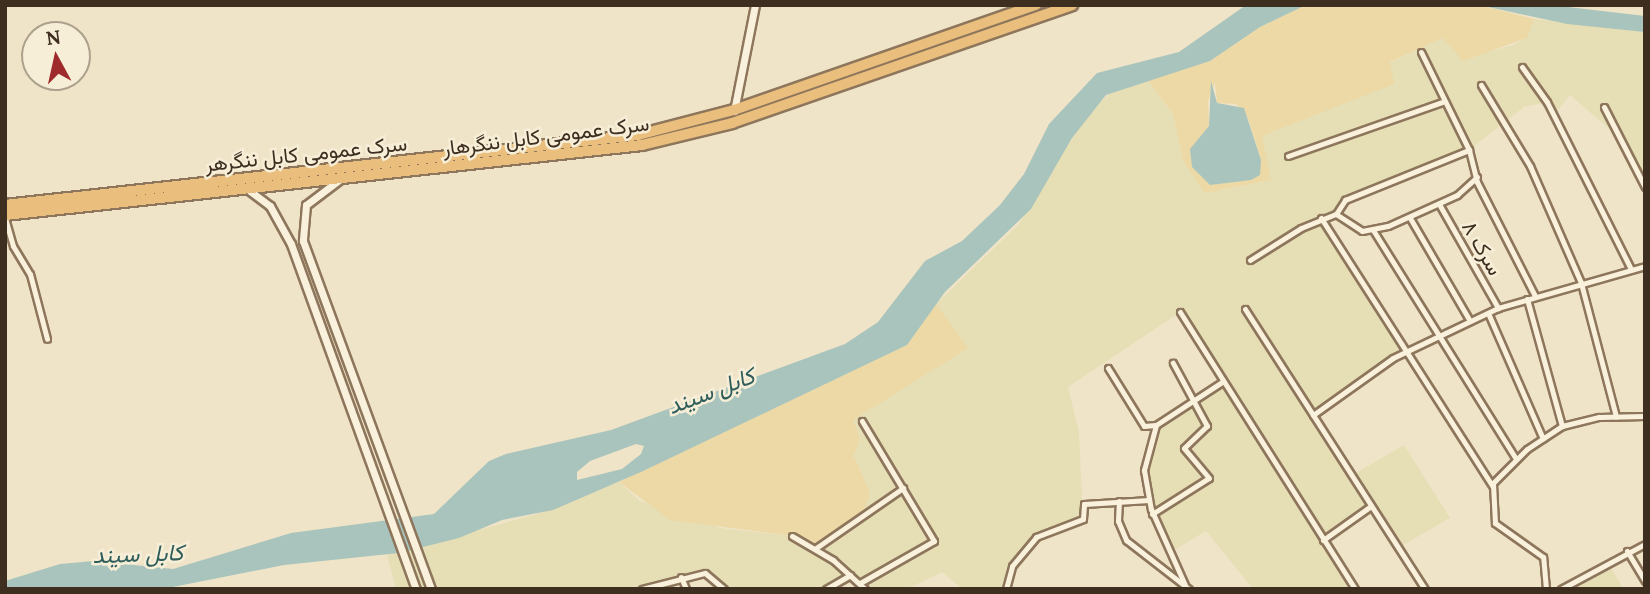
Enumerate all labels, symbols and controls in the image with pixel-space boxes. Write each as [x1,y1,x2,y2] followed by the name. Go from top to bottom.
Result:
[21,21,91,91] north arrow
[44,24,62,50] text: N
[441,111,651,161] street label: سرک عمومی کابل ننگرهار
[204,131,408,177] street label: سرک عمومی کابل ننگرهر
[1456,216,1508,280] street label: سرک ۸
[664,362,758,420] water label: کابل سيند
[92,539,184,569] water label: کابل سيند

